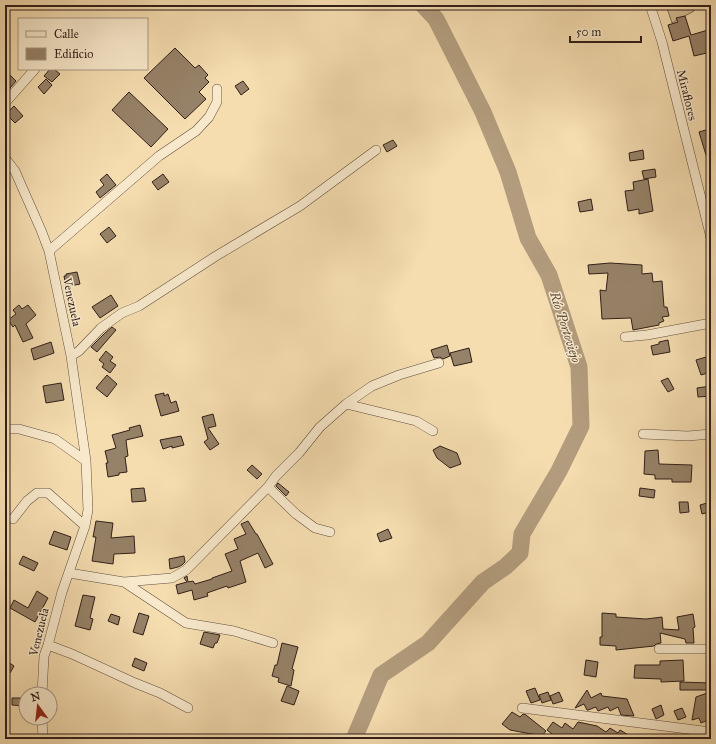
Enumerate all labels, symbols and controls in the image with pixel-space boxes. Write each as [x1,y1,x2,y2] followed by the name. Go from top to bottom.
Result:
[18,18,148,70] legend
[570,18,641,44] scale bar
[576,25,601,39] text: 50 m
[54,27,79,41] text: Calle
[54,47,93,61] text: Edificio
[674,68,700,122] street label: Miraflores
[60,275,84,328] street label: Venezuela
[546,289,584,365] water label: Río Portoviejo
[26,606,52,659] street label: Venezuela
[18,686,58,726] north arrow
[29,689,42,704] text: N

